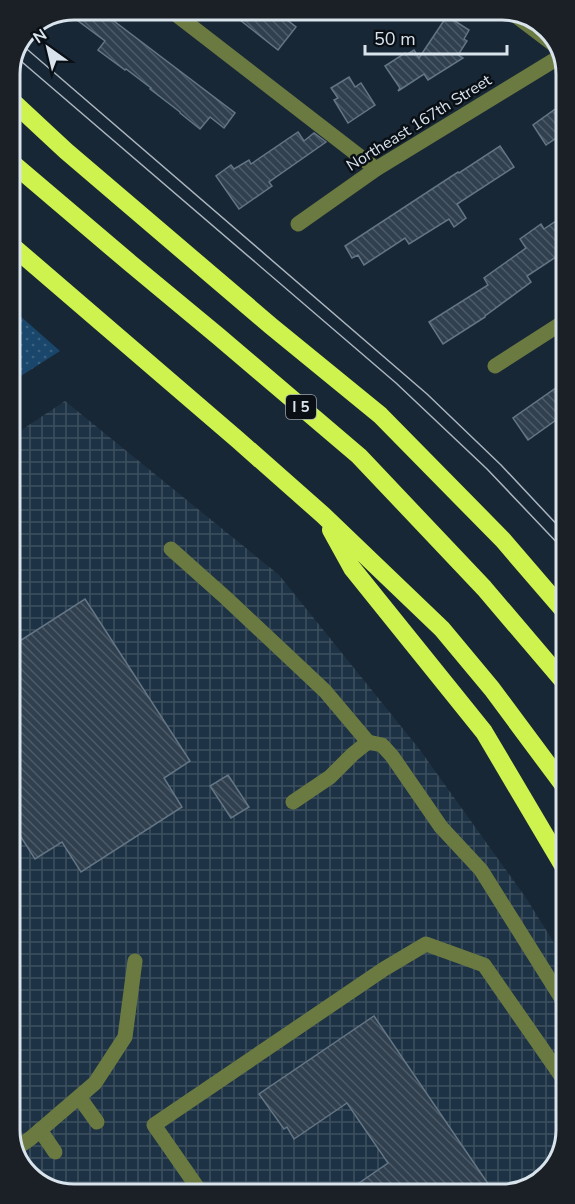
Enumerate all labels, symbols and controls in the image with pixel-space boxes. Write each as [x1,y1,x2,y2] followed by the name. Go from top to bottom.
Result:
[18,18,78,78] north arrow
[365,18,508,56] scale bar
[29,24,51,49] text: N
[374,27,416,51] text: 50 m
[342,69,496,177] street label: Northeast 167th Street
[286,395,316,419] road number: I 5

